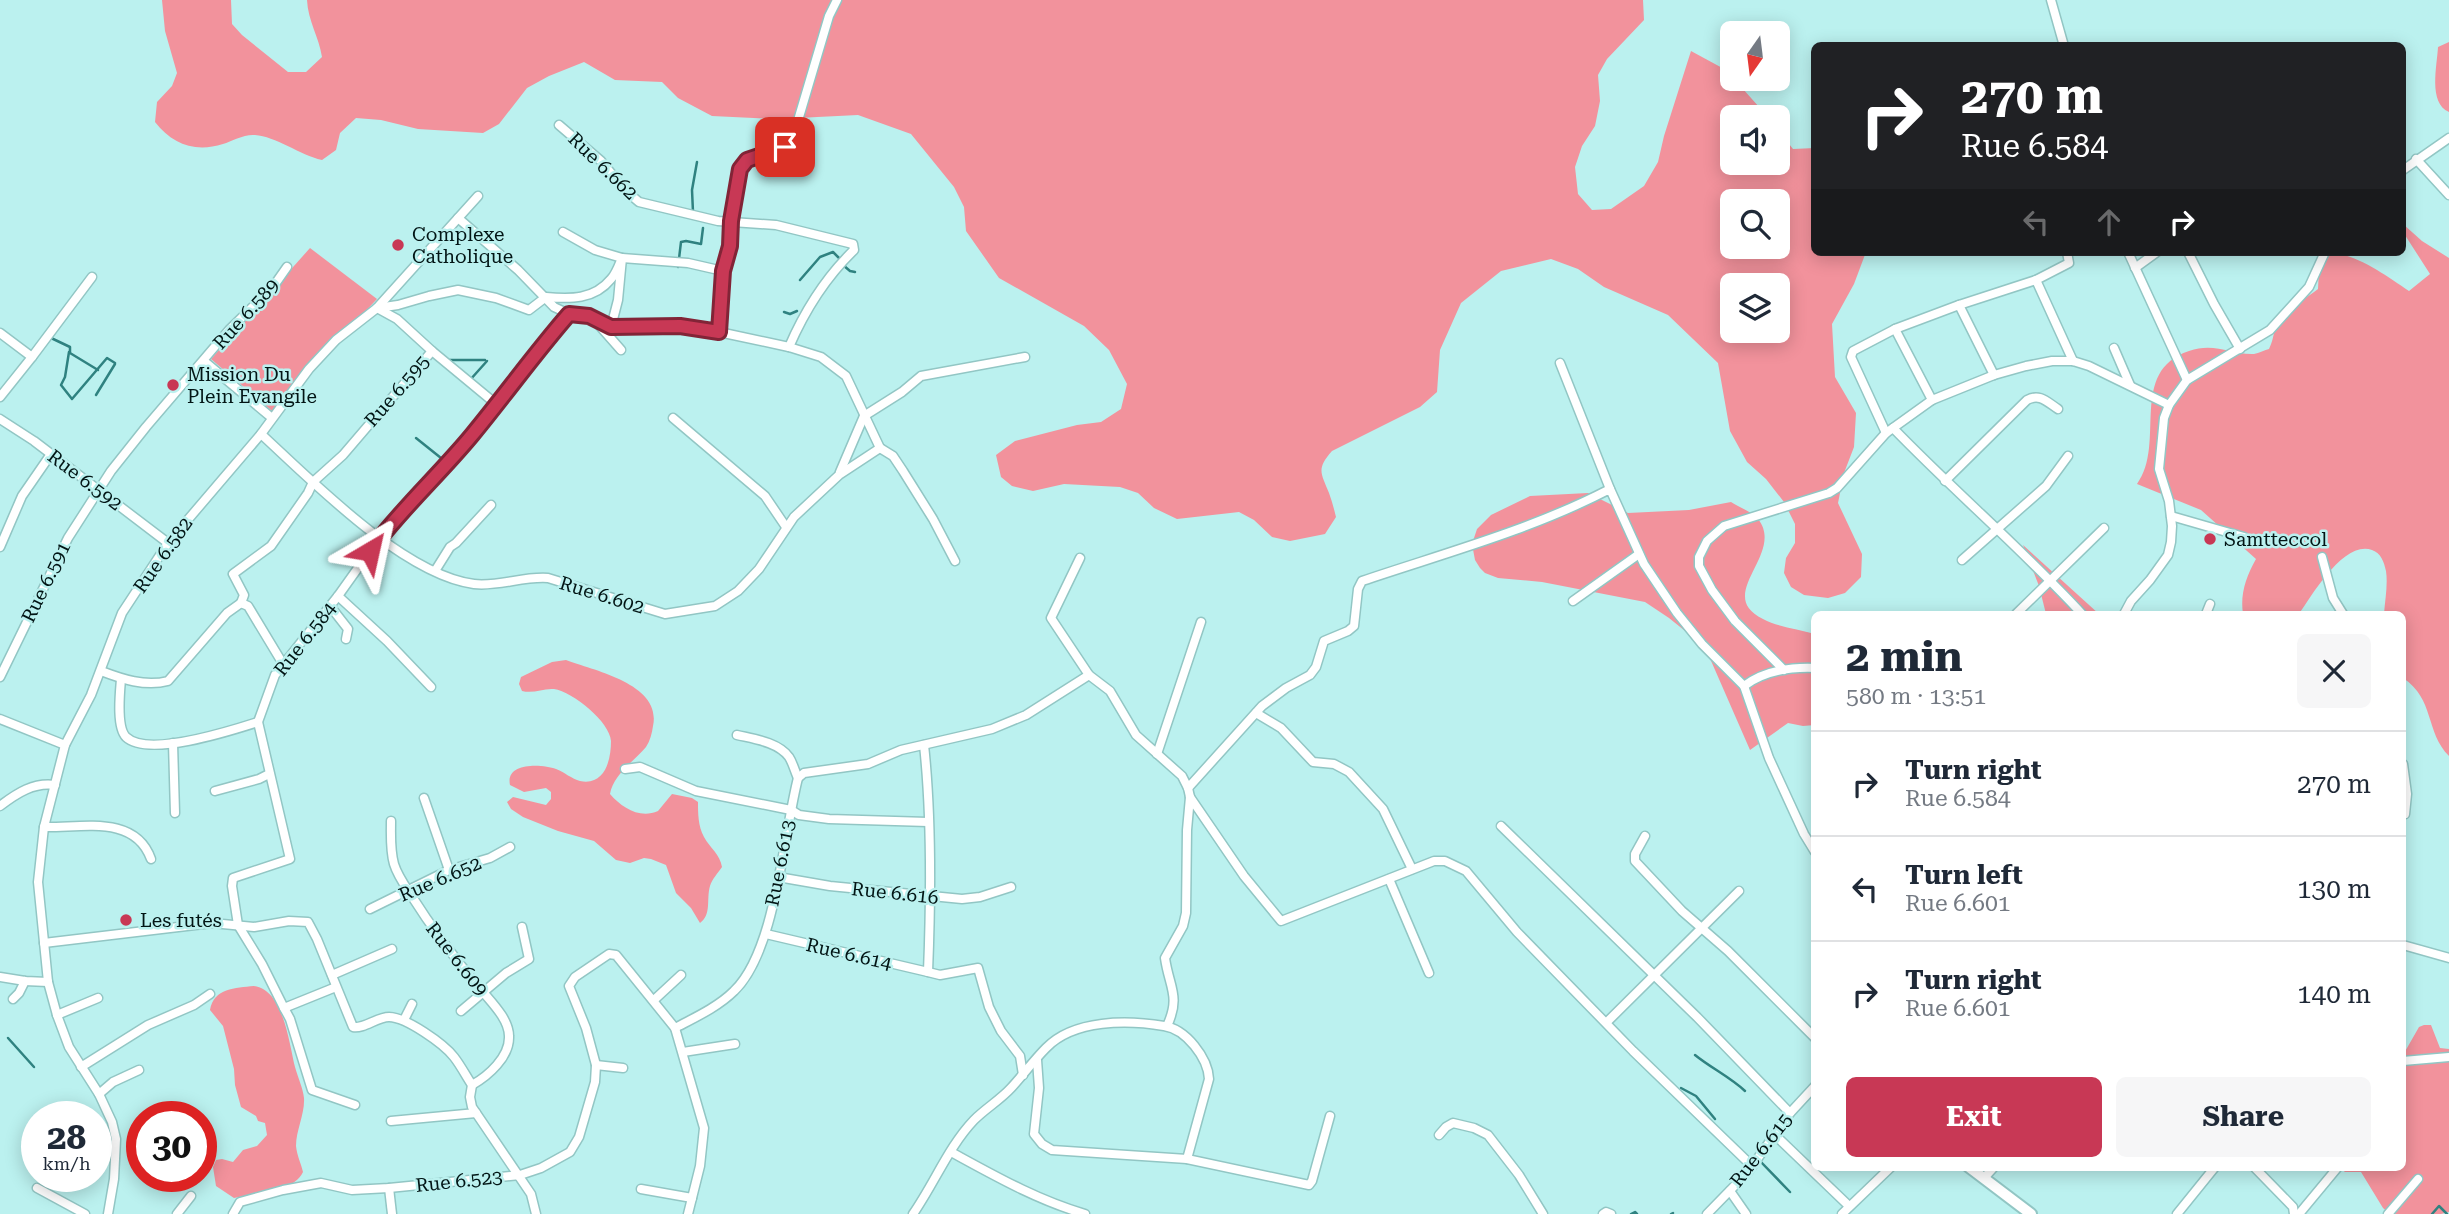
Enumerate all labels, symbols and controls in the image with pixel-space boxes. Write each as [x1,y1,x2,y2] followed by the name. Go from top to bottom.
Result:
[1720,21,1790,91] north arrow
[1720,21,1790,343] map controls
[1961,68,2103,125] text: 270 m
[1846,70,1937,161] icon: right
[1720,105,1790,175] button: sound
[755,117,815,177] pin
[564,127,642,205] street label: Rue 6.662
[1961,127,2108,165] text: Rue 6.584
[766,128,804,166] icon: arrive
[1720,189,1790,259] button: search
[2017,203,2055,241] icon: left
[2090,203,2128,241] icon: ahead
[2163,203,2201,241] icon: right
[412,223,513,268] place label: Complexe Catholique
[390,237,406,253] marker: Complexe Catholique
[1720,273,1790,343] button: layers
[208,274,284,354] street label: Rue 6.589
[360,350,434,432] street label: Rue 6.595
[187,363,317,408] place label: Mission Du Plein Evangile
[165,377,181,393] marker: Mission Du Plein Evangile
[43,445,127,515] street label: Rue 6.592
[129,513,197,597] street label: Rue 6.582
[333,514,407,588] position arrow
[2224,528,2327,551] place label: Samtteccol
[2202,531,2218,547] marker: Samtteccol
[17,538,75,626] street label: Rue 6.591
[557,571,647,619] street label: Rue 6.602
[269,597,341,681] street label: Rue 6.584
[1846,632,1963,681] text: 2 min
[2297,634,2371,708] button: close
[1846,683,1986,710] text: 580 m · 13:51
[1905,755,2041,785] text: Turn right
[1846,765,1884,803] icon: right
[2297,769,2371,799] text: 270 m
[1905,785,2011,812] text: Rue 6.584
[760,818,800,908] street label: Rue 6.613
[395,851,485,907] street label: Rue 6.652
[1905,860,2023,890] text: Turn left
[1846,870,1884,908] icon: left
[2297,874,2371,904] text: 130 m
[850,877,940,909] street label: Rue 6.616
[1905,890,2011,917] text: Rue 6.601
[140,909,222,932] place label: Les futés
[118,912,134,928] marker: Les futés
[421,917,493,1001] street label: Rue 6.609
[804,933,894,975] street label: Rue 6.614
[1905,965,2041,995] text: Turn right
[1846,975,1884,1013] icon: right
[2297,979,2371,1009] text: 140 m
[1905,995,2011,1022] text: Rue 6.601
[1846,1077,2102,1157] button: Exit
[2116,1077,2371,1157] button: Share
[126,1101,217,1192] speed limit sign: 30
[1725,1108,1797,1192] street label: Rue 6.615
[47,1117,86,1158] text: 28
[42,1153,91,1174] text: km/h
[414,1165,504,1197] street label: Rue 6.523

